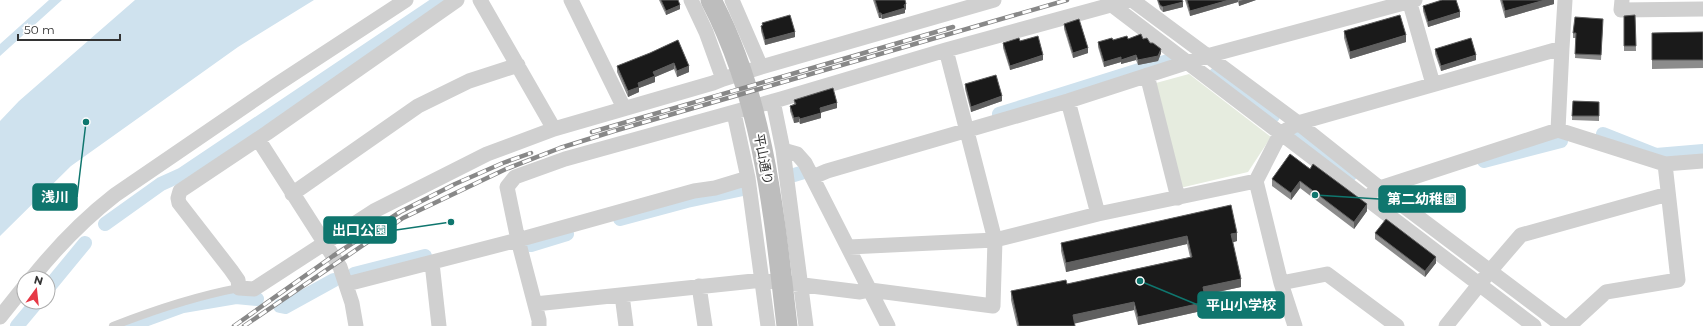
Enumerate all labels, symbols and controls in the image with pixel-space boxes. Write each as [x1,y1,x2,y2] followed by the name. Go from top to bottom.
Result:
[18,16,120,42] scale bar
[24,22,55,37] text: 50 m
[751,132,777,186] street label: 平山通り
[33,184,77,210] callout: 浅川
[1379,186,1465,212] callout: 第二幼稚園
[41,188,69,206] text: 浅川
[1387,190,1457,208] text: 第二幼稚園
[324,217,396,243] callout: 出口公園
[332,221,388,239] text: 出口公園
[16,270,56,310] north arrow
[32,272,45,288] text: N
[1198,292,1284,318] callout: 平山小学校
[1206,296,1276,314] text: 平山小学校

